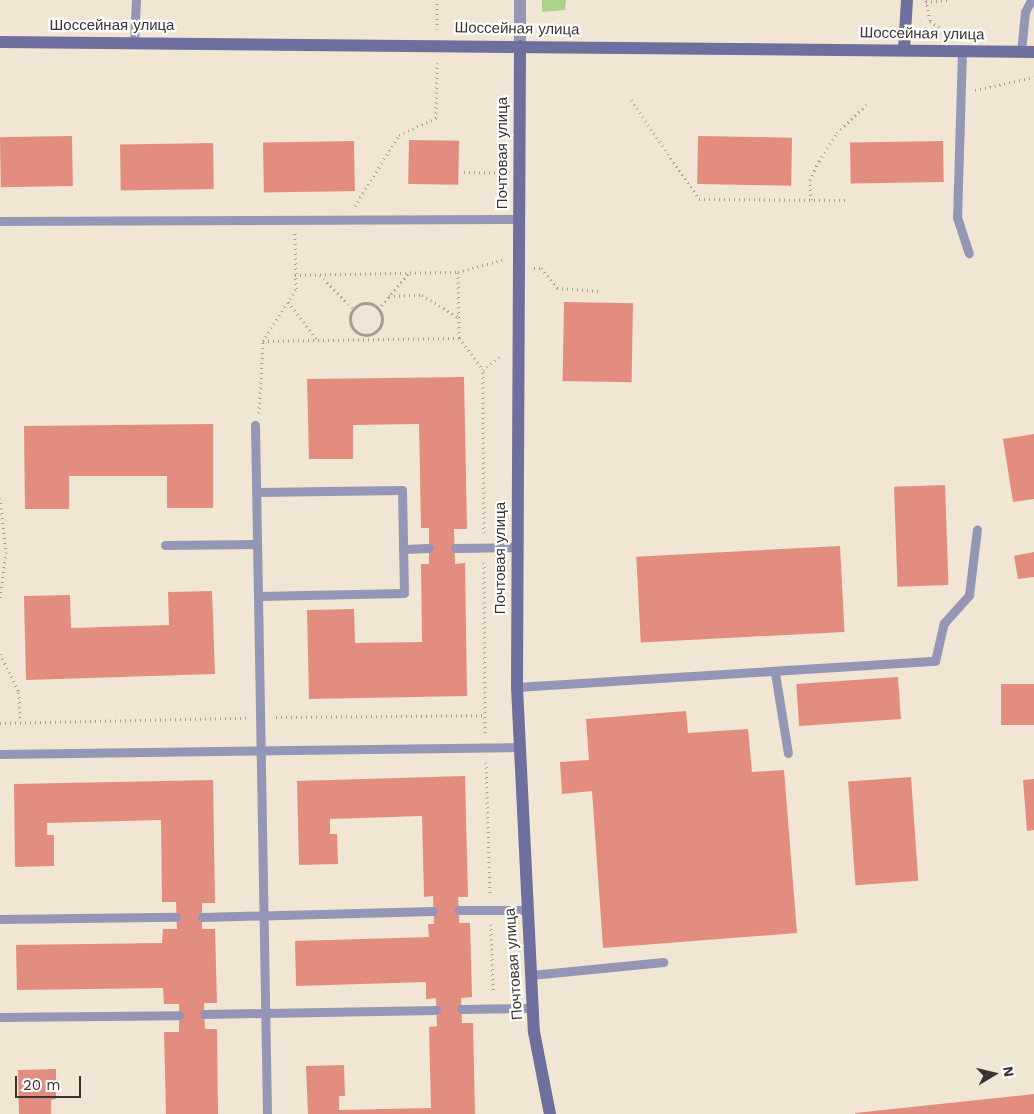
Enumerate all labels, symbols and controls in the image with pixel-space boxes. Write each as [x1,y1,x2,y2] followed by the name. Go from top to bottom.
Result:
[50,17,174,35] street label: Шоссейная улица
[454,19,580,39] street label: Шоссейная улица
[859,24,985,44] street label: Шоссейная улица
[494,97,512,209] street label: Почтовая улица
[492,502,510,614] street label: Почтовая улица
[501,907,527,1021] street label: Почтовая улица
[969,1049,1019,1099] north arrow
[1000,1065,1018,1078] text: N
[18,1066,84,1098] scale bar
[23,1076,61,1094] text: 20 m

